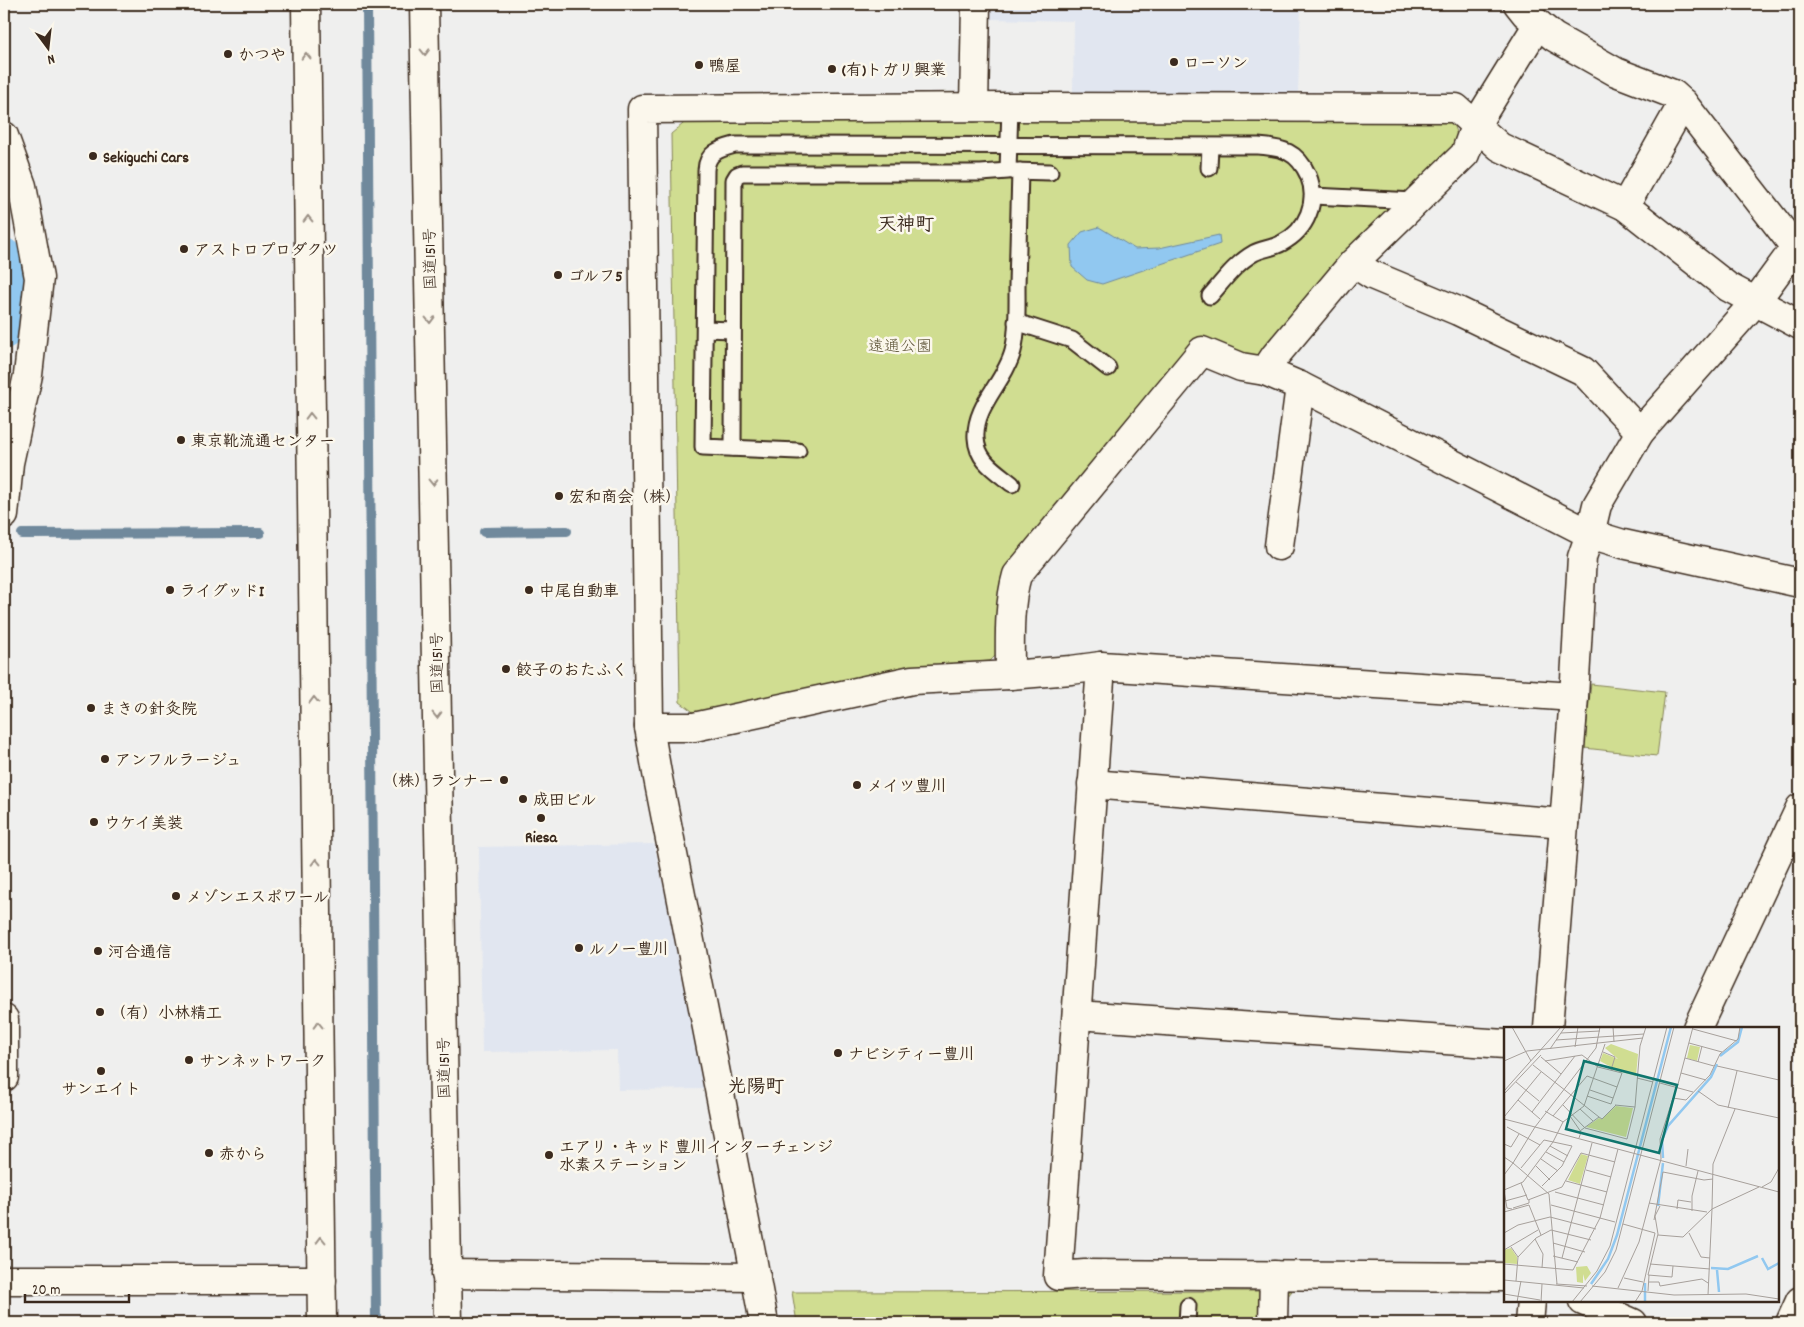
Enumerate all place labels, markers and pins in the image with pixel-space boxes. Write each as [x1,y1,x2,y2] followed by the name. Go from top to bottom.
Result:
[238,45,286,68] place label: かつや
[222,48,234,60] marker: かつや
[1184,53,1248,76] place label: ローソン
[709,56,741,79] place label: 鴨屋
[1168,56,1180,68] marker: ローソン
[693,59,705,71] marker: 鴨屋
[842,60,946,83] place label: (有)トガリ興業
[826,63,838,75] marker: (有)トガリ興業
[103,147,189,170] place label: Sekiguchi Cars
[87,150,99,162] marker: Sekiguchi Cars
[194,240,338,263] place label: アストロプロダクツ
[178,243,190,255] marker: アストロプロダクツ
[568,266,623,289] place label: ゴルフ5
[552,269,564,281] marker: ゴルフ5
[191,431,335,454] place label: 東京靴流通センター
[175,434,187,446] marker: 東京靴流通センター
[569,487,681,510] place label: 宏和商会（株）
[553,490,565,502] marker: 宏和商会（株）
[180,581,265,604] place label: ライグッドI
[539,581,619,604] place label: 中尾自動車
[164,584,176,596] marker: ライグッドI
[523,584,535,596] marker: 中尾自動車
[516,660,628,683] place label: 餃子のおたふく
[500,663,512,675] marker: 餃子のおたふく
[101,699,197,722] place label: まきの針灸院
[85,702,97,714] marker: まきの針灸院
[115,750,242,773] place label: アンフルラージュ
[99,753,111,765] marker: アンフルラージュ
[382,771,494,794] place label: （株）ランナー
[498,774,510,786] marker: （株）ランナー
[867,776,947,799] place label: メイツ豊川
[851,779,863,791] marker: メイツ豊川
[533,790,597,813] place label: 成田ビル
[517,793,529,805] marker: 成田ビル
[535,812,547,824] marker: Riesa
[104,813,183,836] place label: ウケイ美装
[88,816,100,828] marker: ウケイ美装
[525,827,558,850] place label: Riesa
[186,887,329,910] place label: メゾンエスポワール
[170,890,182,902] marker: メゾンエスポワール
[589,939,669,962] place label: ルノー豊川
[108,942,172,965] place label: 河合通信
[573,942,585,954] marker: ルノー豊川
[92,945,104,957] marker: 河合通信
[110,1003,222,1026] place label: （有）小林精工
[94,1006,106,1018] marker: （有）小林精工
[848,1044,975,1067] place label: ナビシティー豊川
[832,1047,844,1059] marker: ナビシティー豊川
[199,1051,326,1074] place label: サンネットワーク
[183,1054,195,1066] marker: サンネットワーク
[95,1065,107,1077] marker: サンエイト
[61,1079,141,1102] place label: サンエイト
[559,1137,833,1178] place label: エアリ・キッド 豊川インターチェンジ 水素ステーション
[219,1144,267,1167] place label: 赤から
[203,1147,215,1159] marker: 赤から
[543,1149,555,1161] marker: エアリ・キッド 豊川インターチェンジ 水素ステーション

